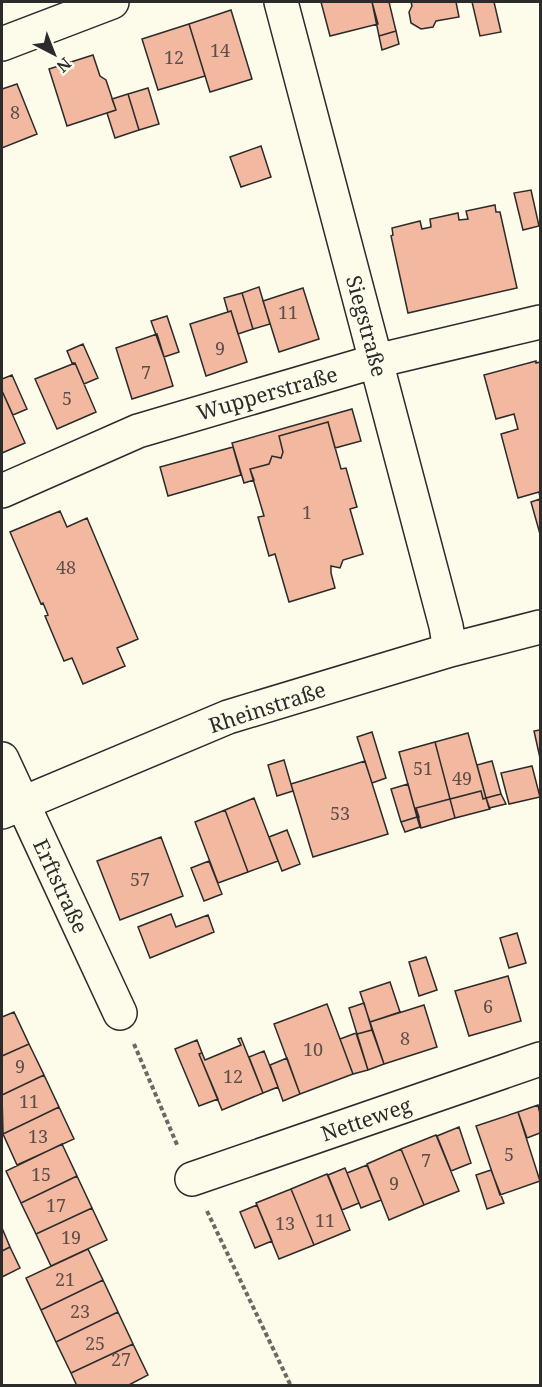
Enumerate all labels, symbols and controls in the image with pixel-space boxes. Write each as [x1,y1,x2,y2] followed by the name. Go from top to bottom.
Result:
[24,24,84,84] north arrow
[210,38,230,62] house number: 14
[164,45,184,69] house number: 12
[52,53,76,78] text: N
[10,100,20,124] house number: 8
[340,272,394,380] street label: Siegstraße
[278,300,298,324] house number: 11
[215,336,225,360] house number: 9
[141,360,151,384] house number: 7
[193,360,341,426] street label: Wupperstraße
[62,386,72,410] house number: 5
[302,500,312,524] house number: 1
[56,555,76,579] house number: 48
[205,675,329,739] street label: Rheinstraße
[413,756,433,780] house number: 51
[452,766,472,790] house number: 49
[330,801,350,825] house number: 53
[27,834,95,938] street label: Erftstraße
[130,867,150,891] house number: 57
[483,994,493,1018] house number: 6
[400,1026,410,1050] house number: 8
[303,1037,323,1061] house number: 10
[15,1054,25,1078] house number: 9
[223,1064,243,1088] house number: 12
[19,1089,39,1113] house number: 11
[317,1090,416,1148] street label: Netteweg
[28,1124,48,1148] house number: 13
[504,1142,514,1166] house number: 5
[421,1148,431,1172] house number: 7
[31,1162,51,1186] house number: 15
[389,1171,399,1195] house number: 9
[46,1193,66,1217] house number: 17
[315,1208,335,1232] house number: 11
[275,1211,295,1235] house number: 13
[61,1225,81,1249] house number: 19
[55,1267,75,1291] house number: 21
[70,1299,90,1323] house number: 23
[85,1331,105,1355] house number: 25
[111,1347,131,1371] house number: 27

